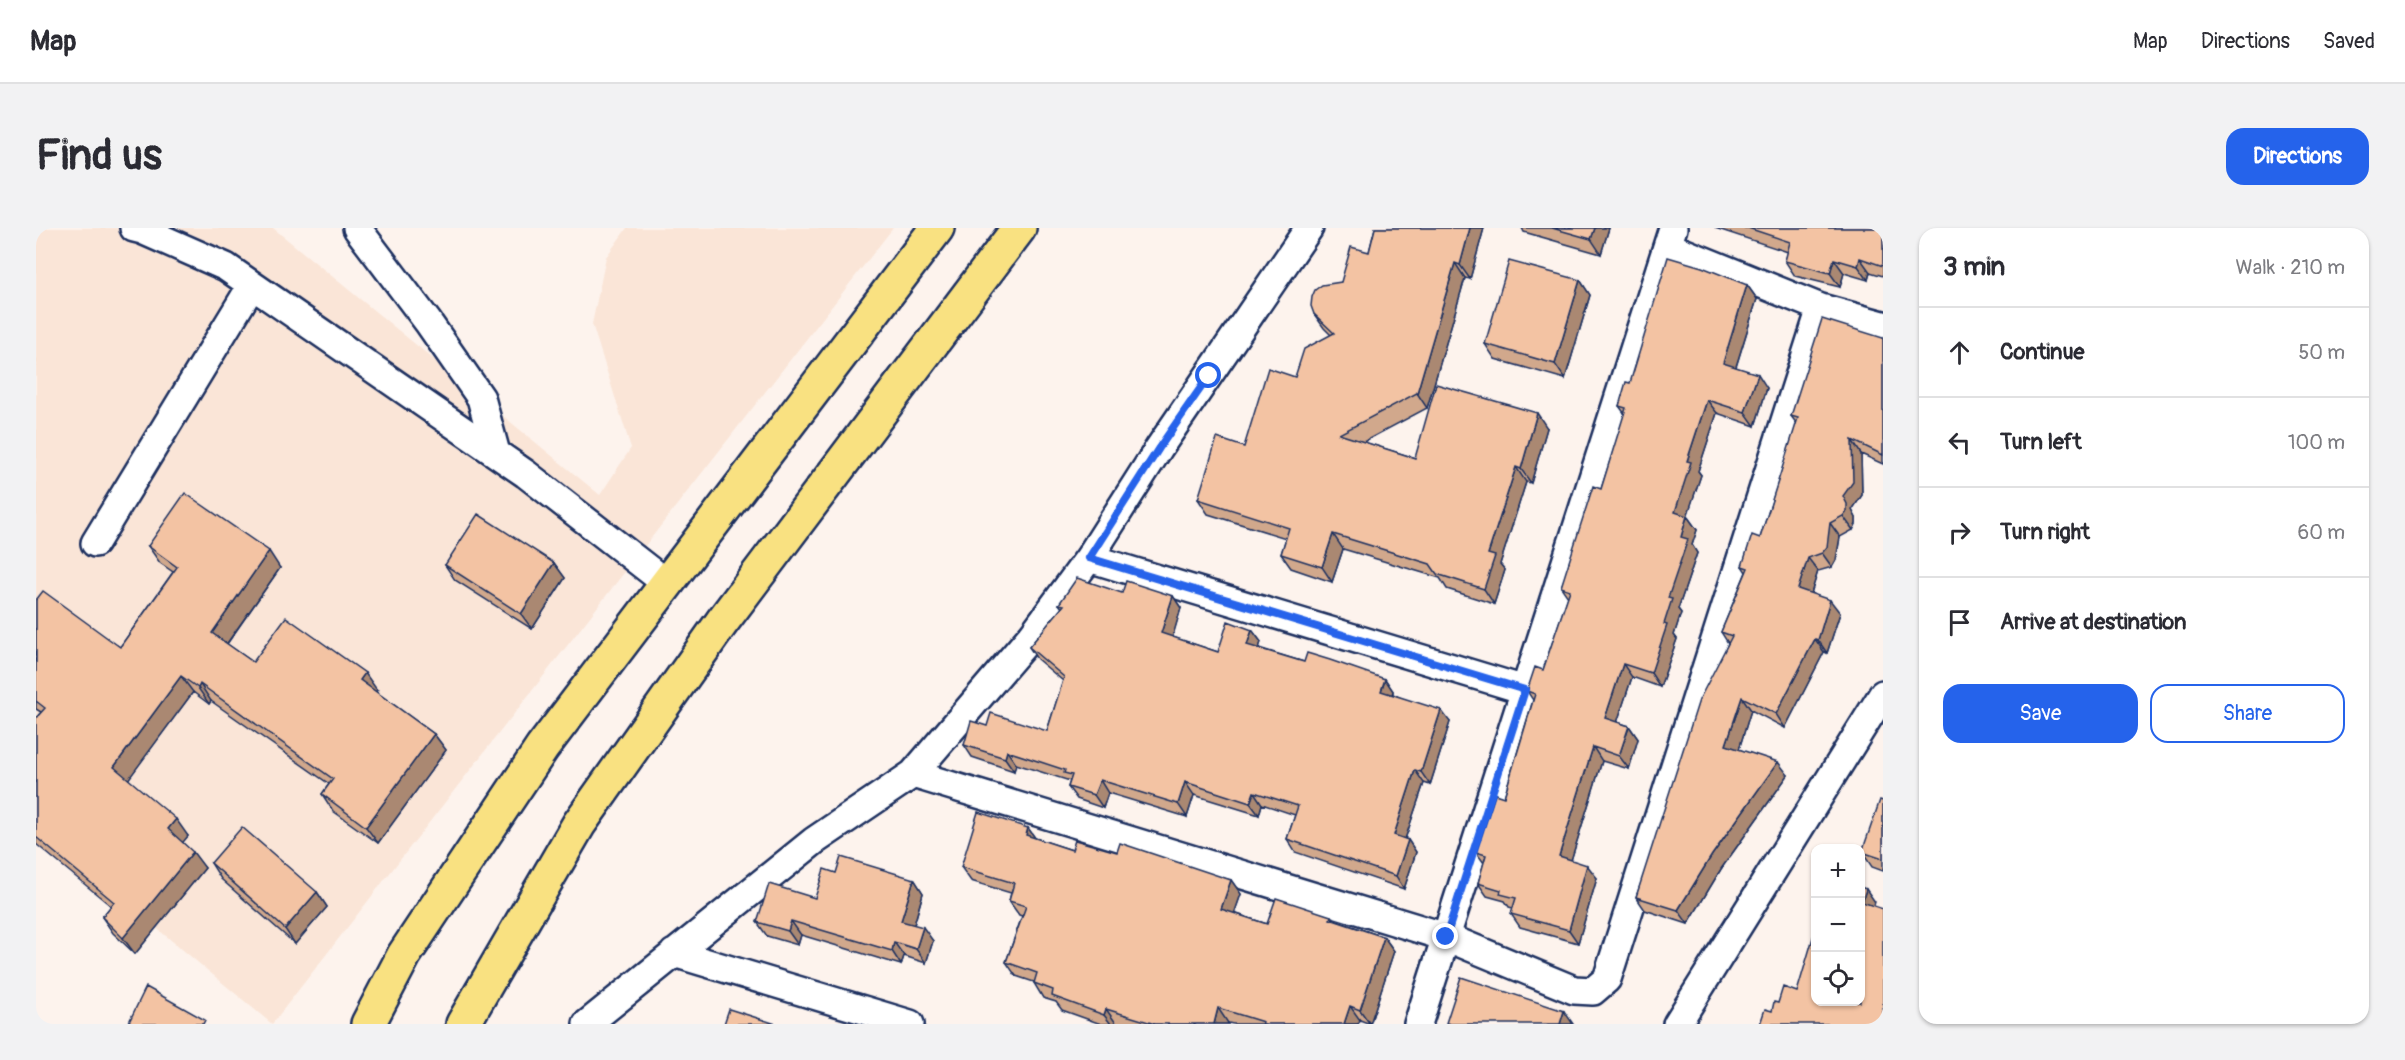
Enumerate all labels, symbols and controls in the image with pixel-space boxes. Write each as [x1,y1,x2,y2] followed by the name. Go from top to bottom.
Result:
[30,24,76,59] text: Map
[2133,28,2168,55] text: Map
[2201,28,2290,55] text: Directions
[2323,28,2375,55] text: Saved
[2226,128,2369,185] button: Directions
[36,130,162,182] text: Find us
[1943,251,2005,283] text: 3 min
[2236,255,2345,280] text: Walk · 210 m
[1943,336,1976,369] icon: ahead
[2000,338,2084,366] text: Continue
[2298,340,2345,365] text: 50 m
[1195,362,1221,388] route start
[1943,426,1976,459] icon: left
[2000,428,2082,456] text: Turn left
[2288,430,2345,455] text: 100 m
[1943,516,1976,549] icon: right
[2000,518,2090,546] text: Turn right
[2298,520,2345,545] text: 60 m
[1943,606,1976,639] icon: arrive
[2000,608,2186,636] text: Arrive at destination
[1943,684,2138,743] button: Save
[2150,684,2345,743] button: Share
[1811,844,1865,1006] map controls
[1811,844,1865,898] button: +
[1811,898,1865,952] button: −
[1432,923,1458,949] route end
[1811,952,1865,1006] button: locate

